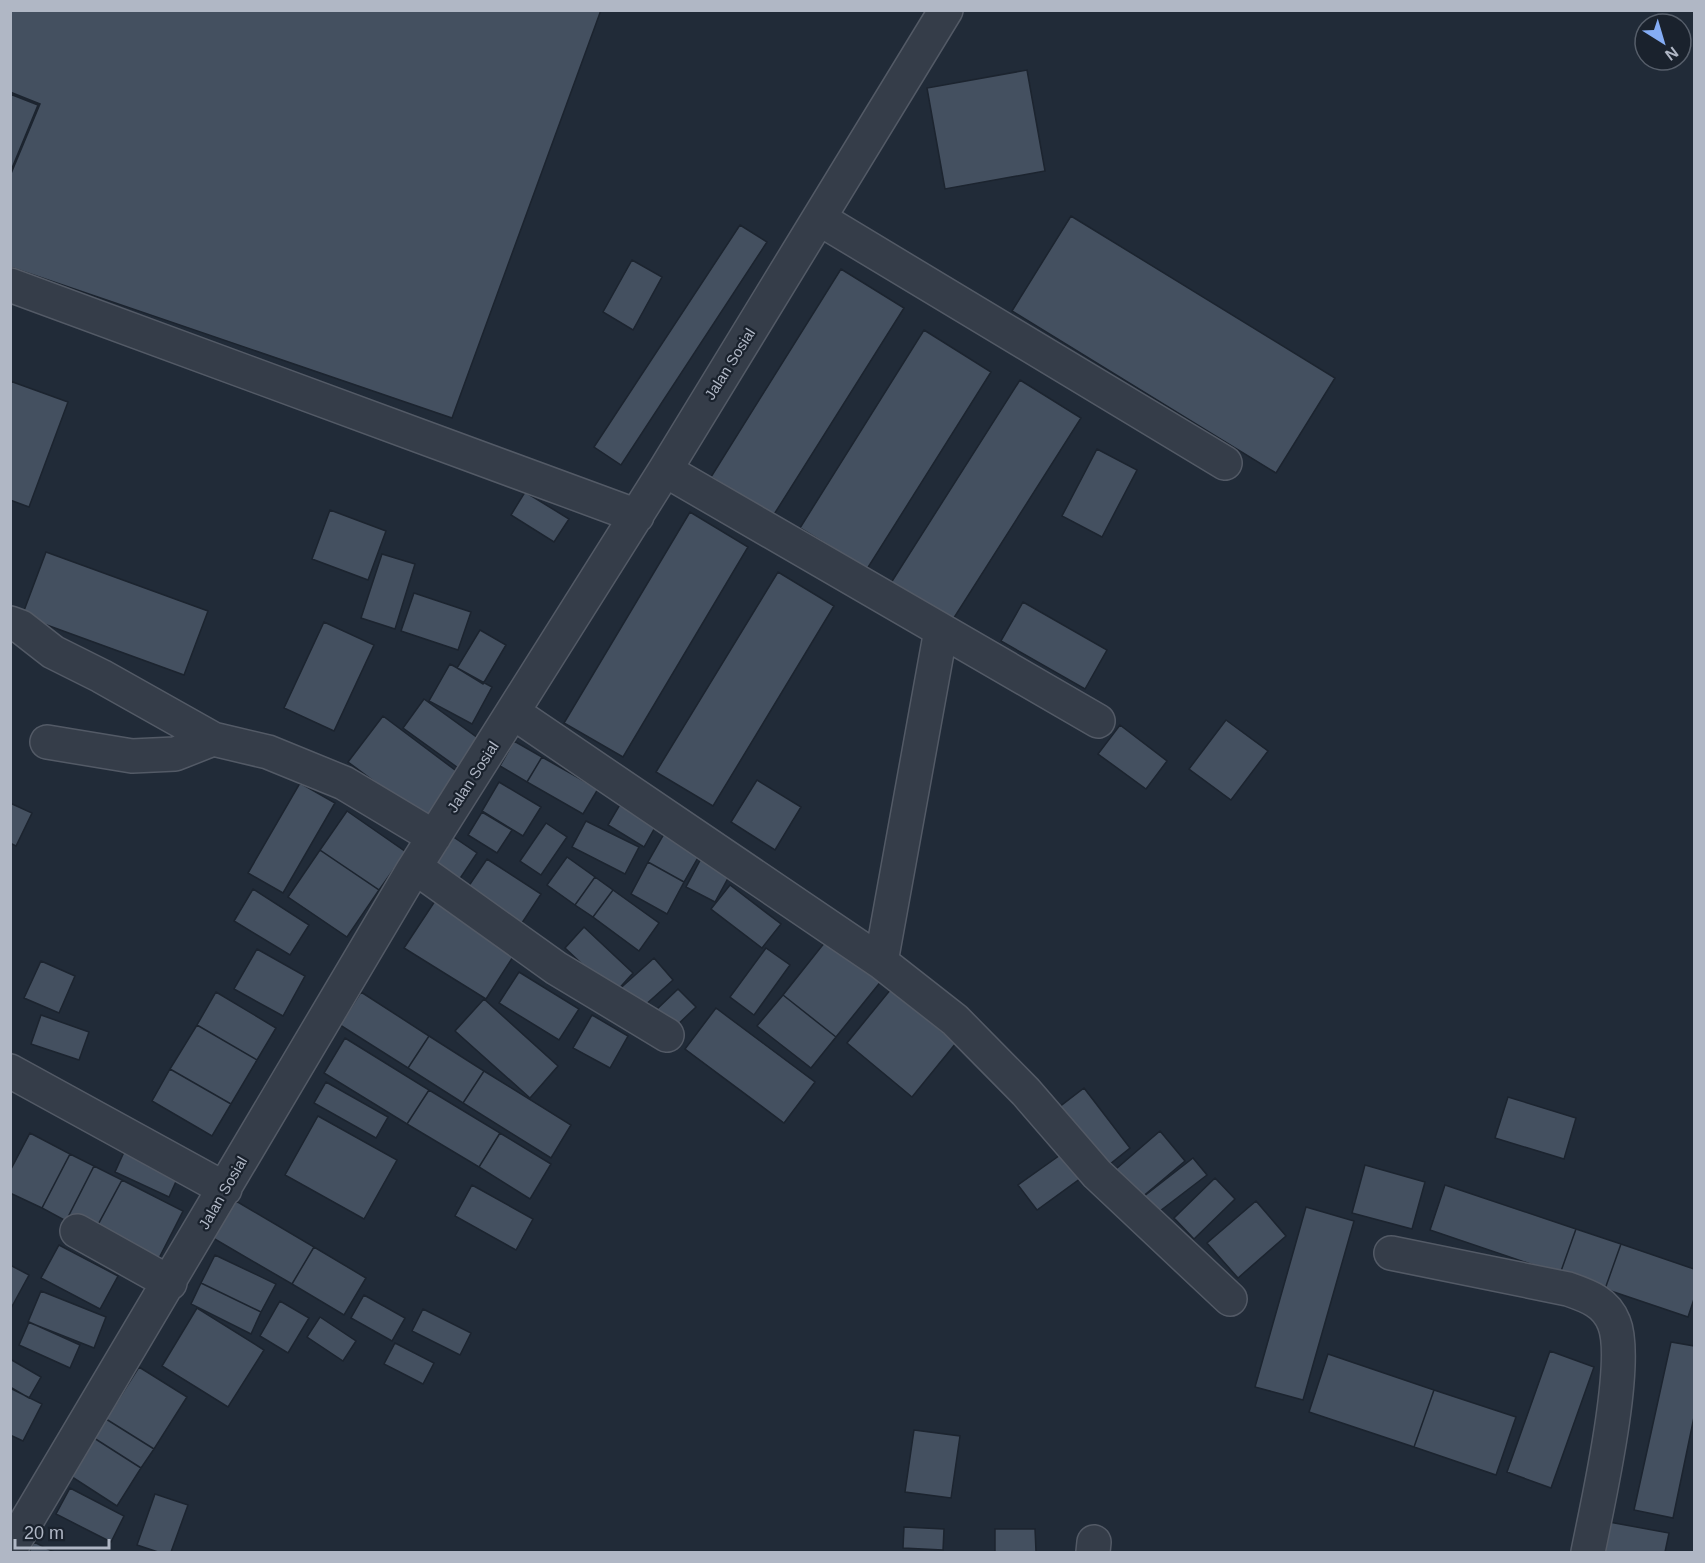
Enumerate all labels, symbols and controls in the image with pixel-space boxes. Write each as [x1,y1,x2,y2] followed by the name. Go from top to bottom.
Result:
[1633,12,1693,72] north arrow
[1662,43,1681,64] text: N
[701,325,758,403] street label: Jalan Sosial
[443,738,502,815] street label: Jalan Sosial
[195,1153,250,1232] street label: Jalan Sosial
[15,1512,110,1550] scale bar
[24,1523,64,1543] text: 20 m

